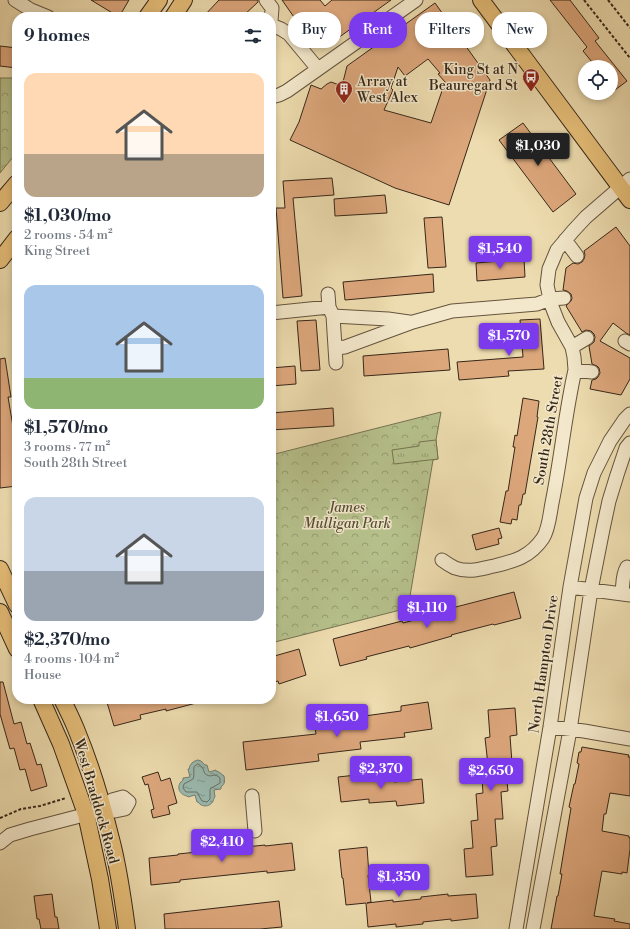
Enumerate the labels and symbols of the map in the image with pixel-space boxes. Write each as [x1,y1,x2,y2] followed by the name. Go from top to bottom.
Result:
[428,61,519,95] place label: King St at N Beauregard St
[521,67,541,92] bus stop icon: King St at N Beauregard St
[356,73,419,107] place label: Array at West Alex
[334,79,354,104] building icon: Array at West Alex
[505,133,571,167] pin: $1,030
[467,236,533,270] pin: $1,540
[476,323,542,357] pin: $1,570
[530,374,568,486] street label: South 28th Street
[303,499,391,533] park label: James Mulligan Park
[525,594,563,734] street label: North Hampton Drive
[394,595,460,629] pin: $1,110
[304,704,370,738] pin: $1,650
[69,736,123,866] street label: West Braddock Road
[348,756,414,790] pin: $2,370
[458,758,524,792] pin: $2,650
[189,829,255,863] pin: $2,410
[366,864,432,898] pin: $1,350

